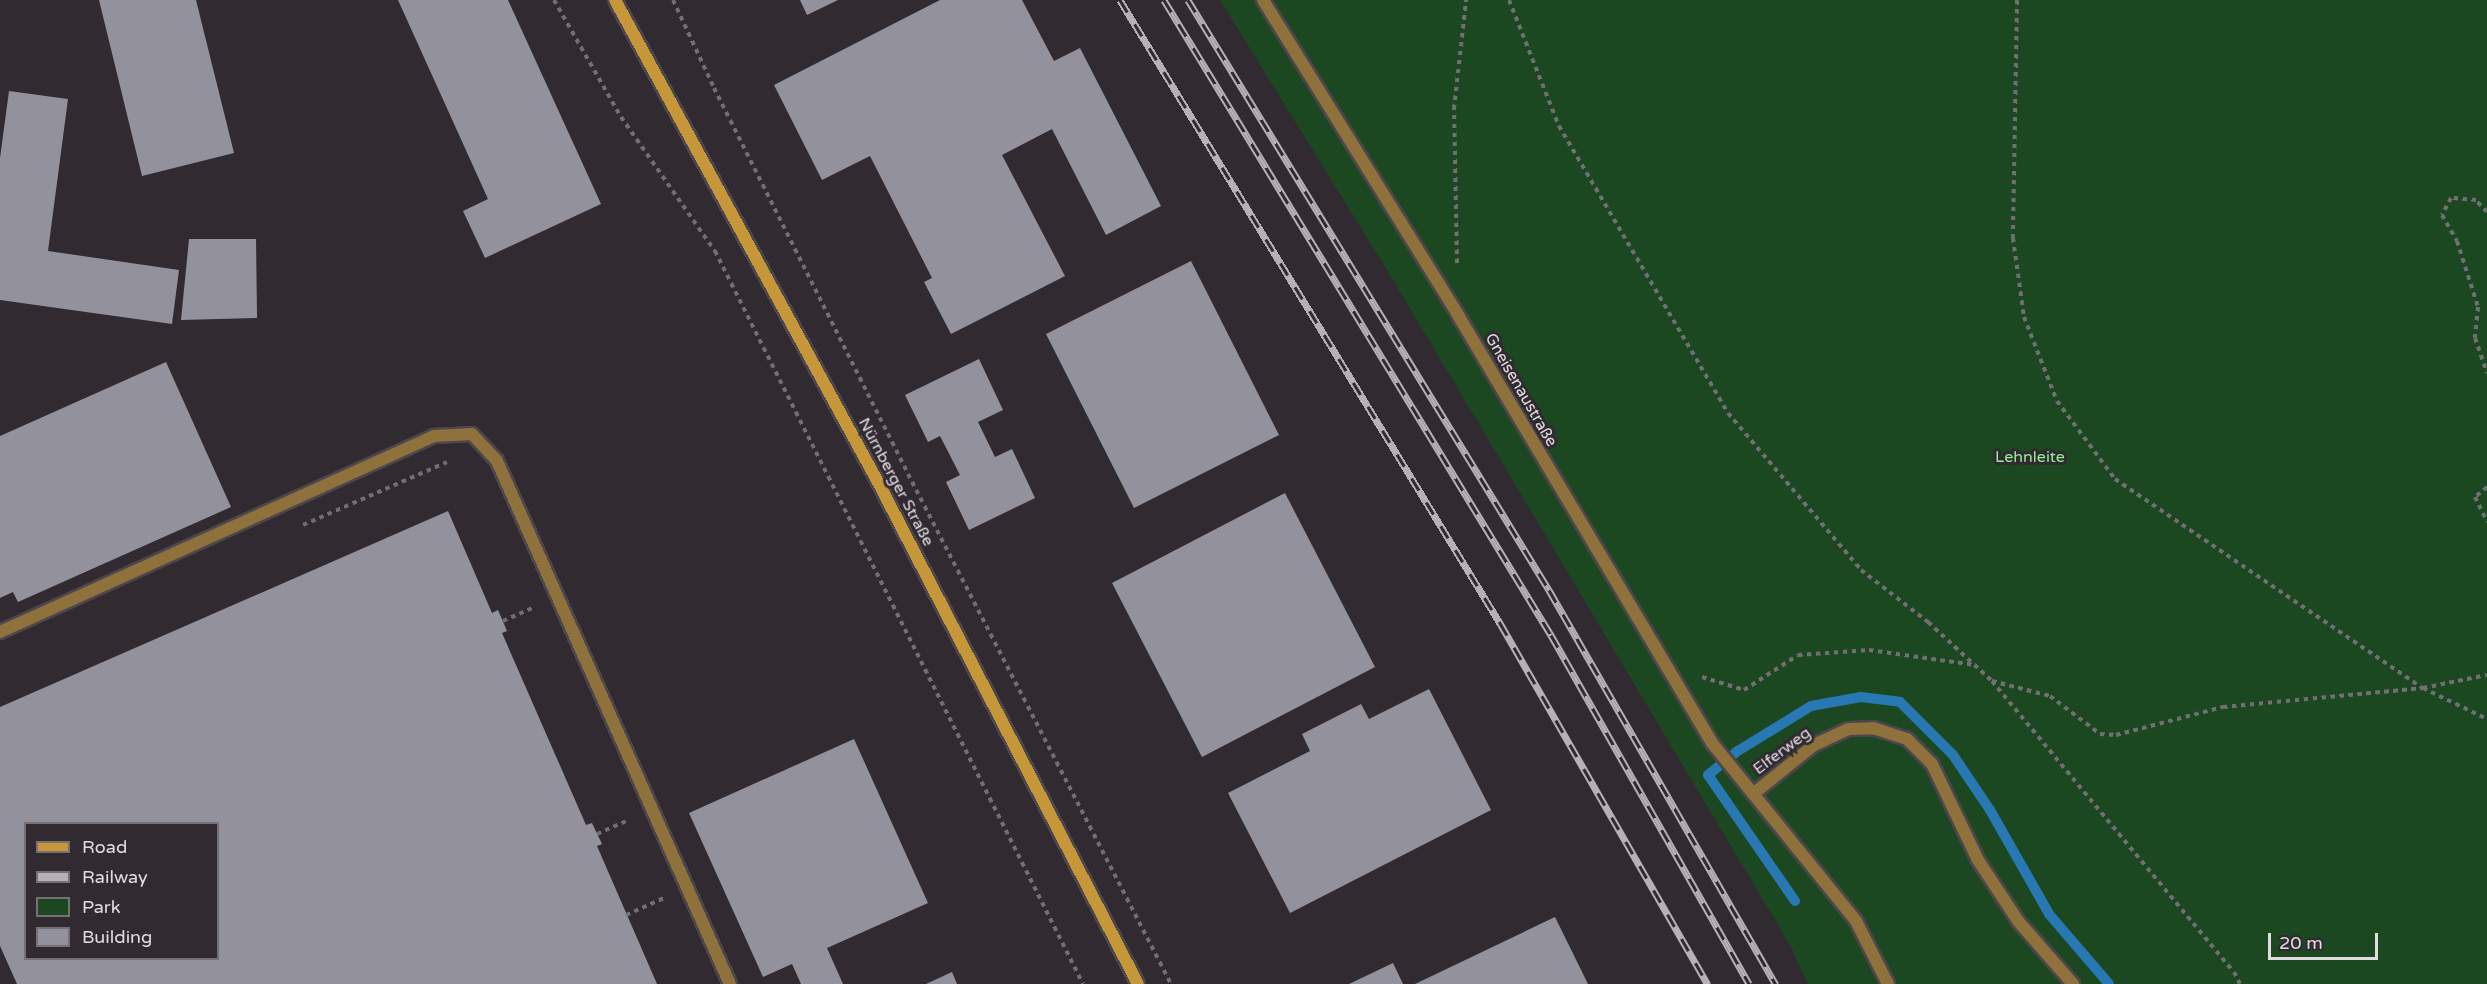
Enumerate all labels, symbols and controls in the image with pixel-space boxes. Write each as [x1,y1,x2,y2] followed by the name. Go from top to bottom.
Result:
[1481,330,1561,450] street label: Gneisenaustraße
[854,415,938,549] street label: Nürnberger Straße
[1995,447,2065,467] park label: Lehnleite
[1750,723,1814,779] street label: Elferweg
[24,822,219,960] legend
[82,836,127,858] text: Road
[82,866,148,888] text: Railway
[82,896,120,918] text: Park
[2271,921,2380,959] scale bar
[82,926,152,948] text: Building
[2279,932,2323,954] text: 20 m

